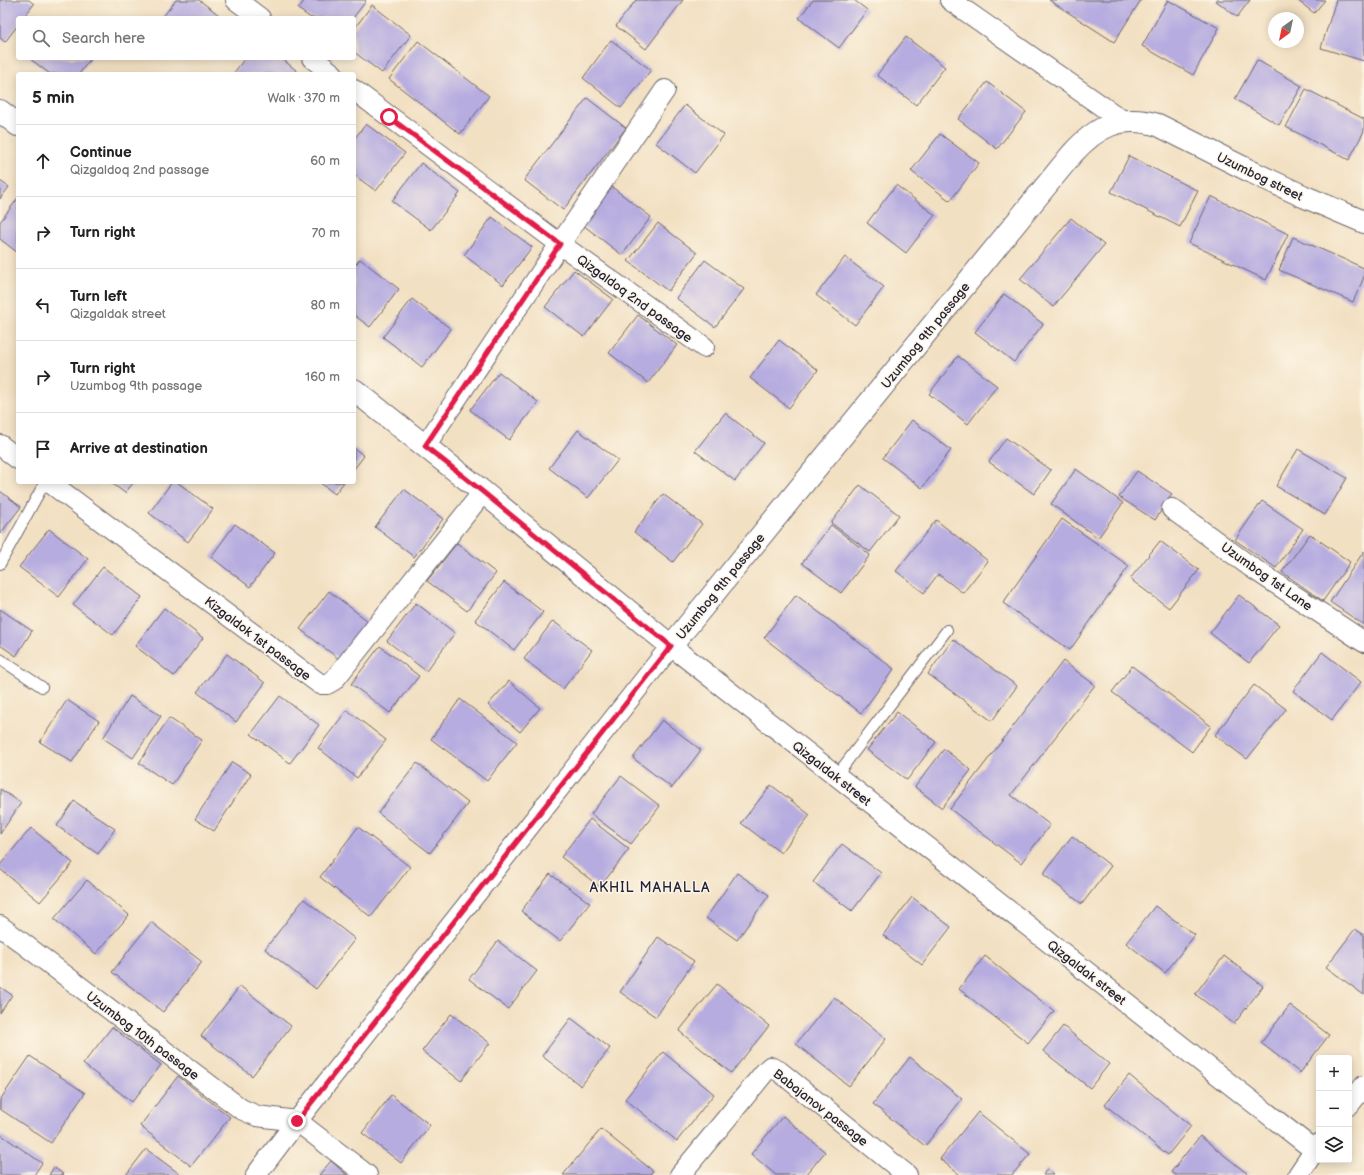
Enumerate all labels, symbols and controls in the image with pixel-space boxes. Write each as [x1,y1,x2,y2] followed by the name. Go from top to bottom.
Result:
[1268,12,1304,48] north arrow
[16,16,356,60] search box
[30,27,52,49] icon: search
[62,29,145,48] text: Search here
[32,88,75,108] text: 5 min
[267,90,340,106] text: Walk · 370 m
[380,108,398,126] route start
[70,143,132,162] text: Continue
[1214,149,1305,205] street label: Uzumbog street
[32,150,54,172] icon: ahead
[310,153,340,169] text: 60 m
[70,162,209,178] text: Qizgaldoq 2nd passage
[32,222,54,244] icon: right
[70,223,135,242] text: Turn right
[312,225,340,241] text: 70 m
[573,251,696,346] street label: Qizgaldoq 2nd passage
[878,279,974,392] street label: Uzumbog 9th passage
[70,287,127,306] text: Turn left
[32,294,54,316] icon: left
[311,297,340,313] text: 80 m
[70,306,166,322] text: Qizgaldak street
[70,359,135,378] text: Turn right
[32,366,54,388] icon: right
[305,369,340,385] text: 160 m
[70,378,202,394] text: Uzumbog 9th passage
[32,438,54,460] icon: arrive
[70,439,208,458] text: Arrive at destination
[673,530,769,643] street label: Uzumbog 9th passage
[1218,539,1315,615] street label: Uzumbog 1st Lane
[201,594,314,684] street label: Kizgaldok 1st passage
[789,738,874,810] street label: Qizgaldak street
[589,879,711,896] district label: AKHIL MAHALLA
[1044,937,1129,1009] street label: Qizgaldak street
[83,988,202,1084] street label: Uzumbog 10th passage
[1316,1055,1352,1163] map controls
[1316,1055,1352,1091] button: +
[770,1066,871,1150] street label: Babajanov passage
[1316,1091,1352,1127] button: −
[288,1112,306,1130] route end
[1316,1127,1352,1163] button: layers

